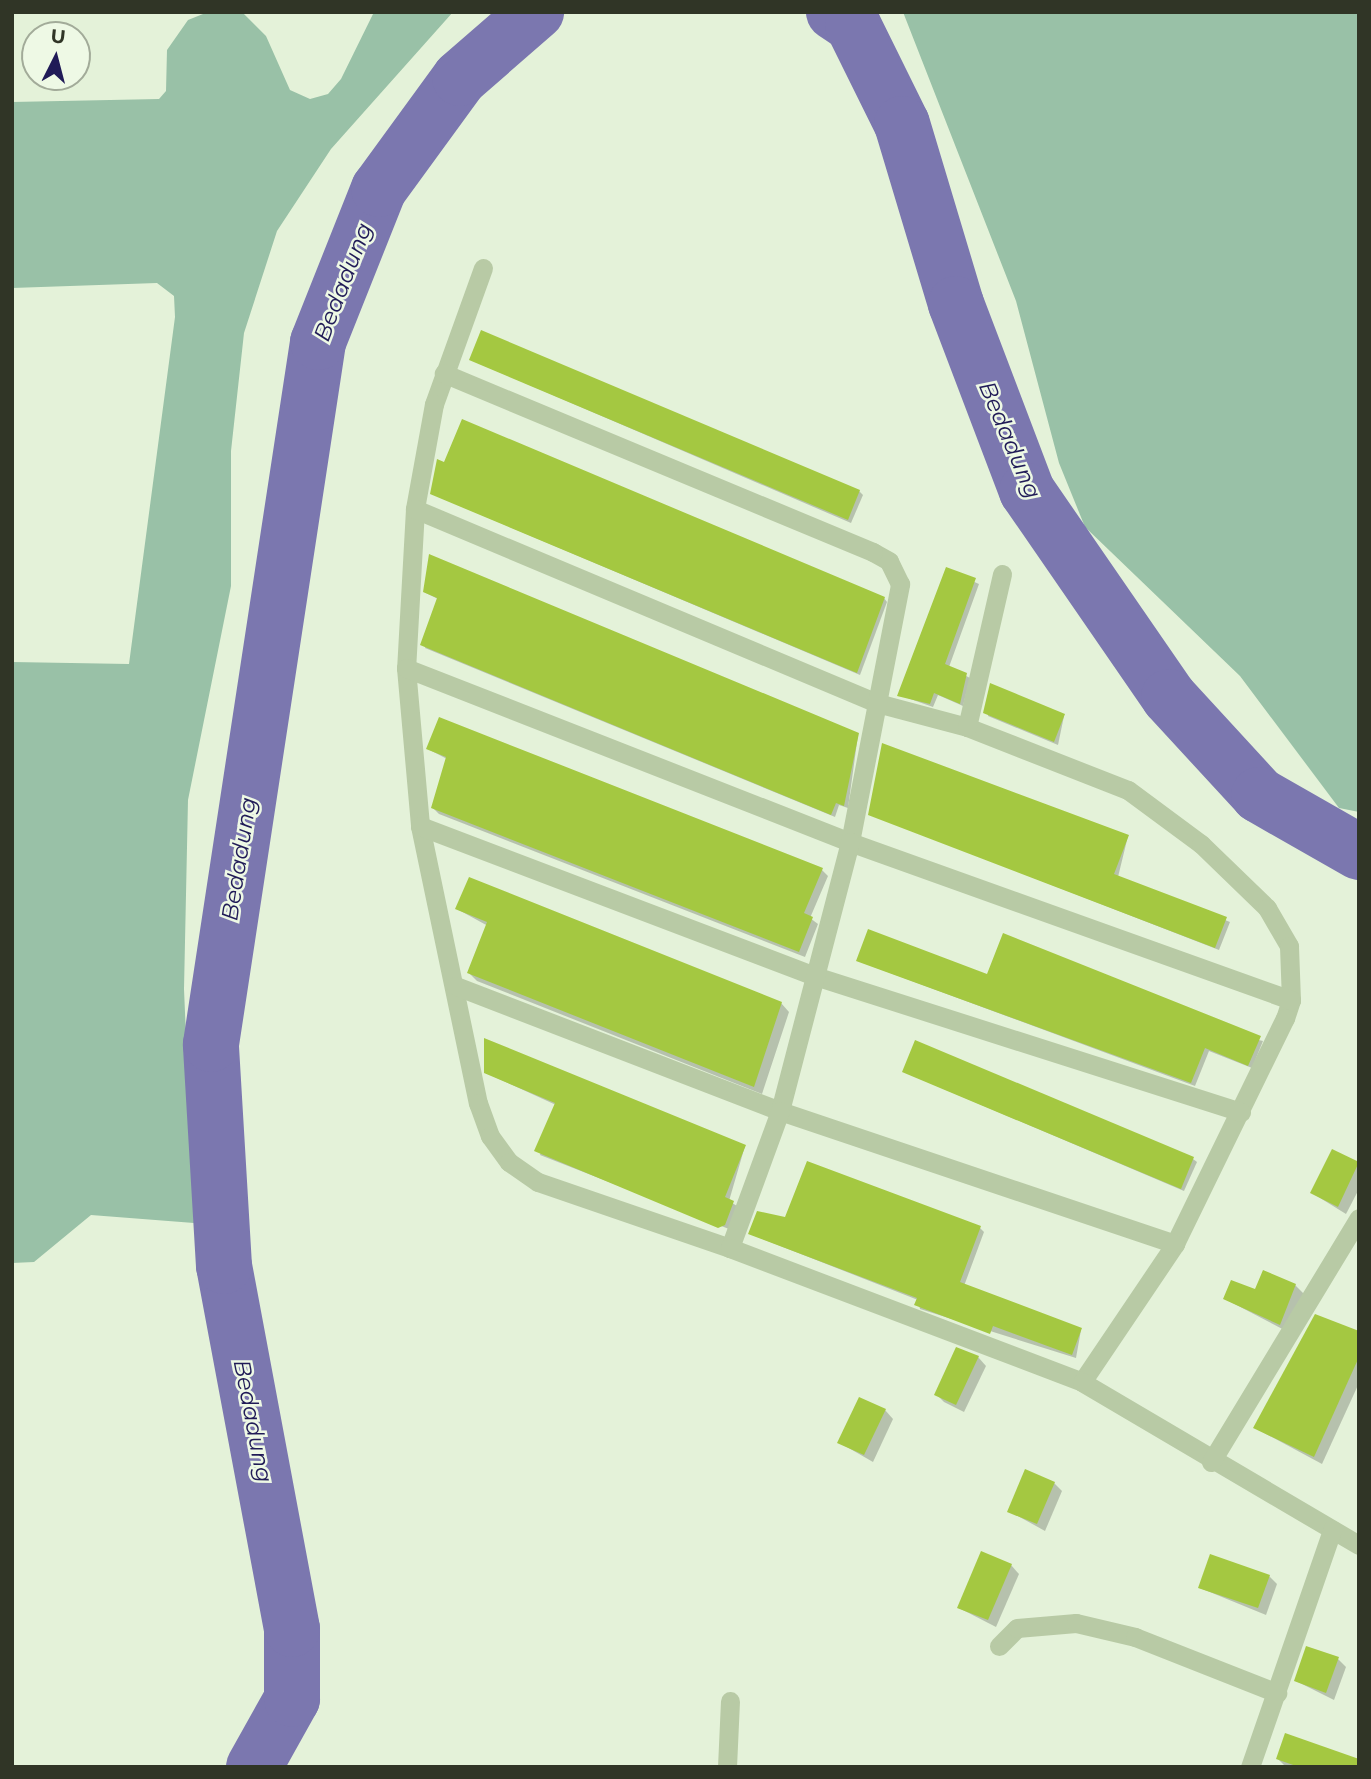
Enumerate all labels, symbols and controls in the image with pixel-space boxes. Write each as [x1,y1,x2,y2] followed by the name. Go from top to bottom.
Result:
[21,21,91,91] north arrow
[49,24,67,49] text: U
[308,219,378,345] water label: Bedadung
[973,377,1047,503] water label: Bedadung
[216,795,262,923] water label: Bedadung
[228,1357,278,1485] water label: Bedadung

